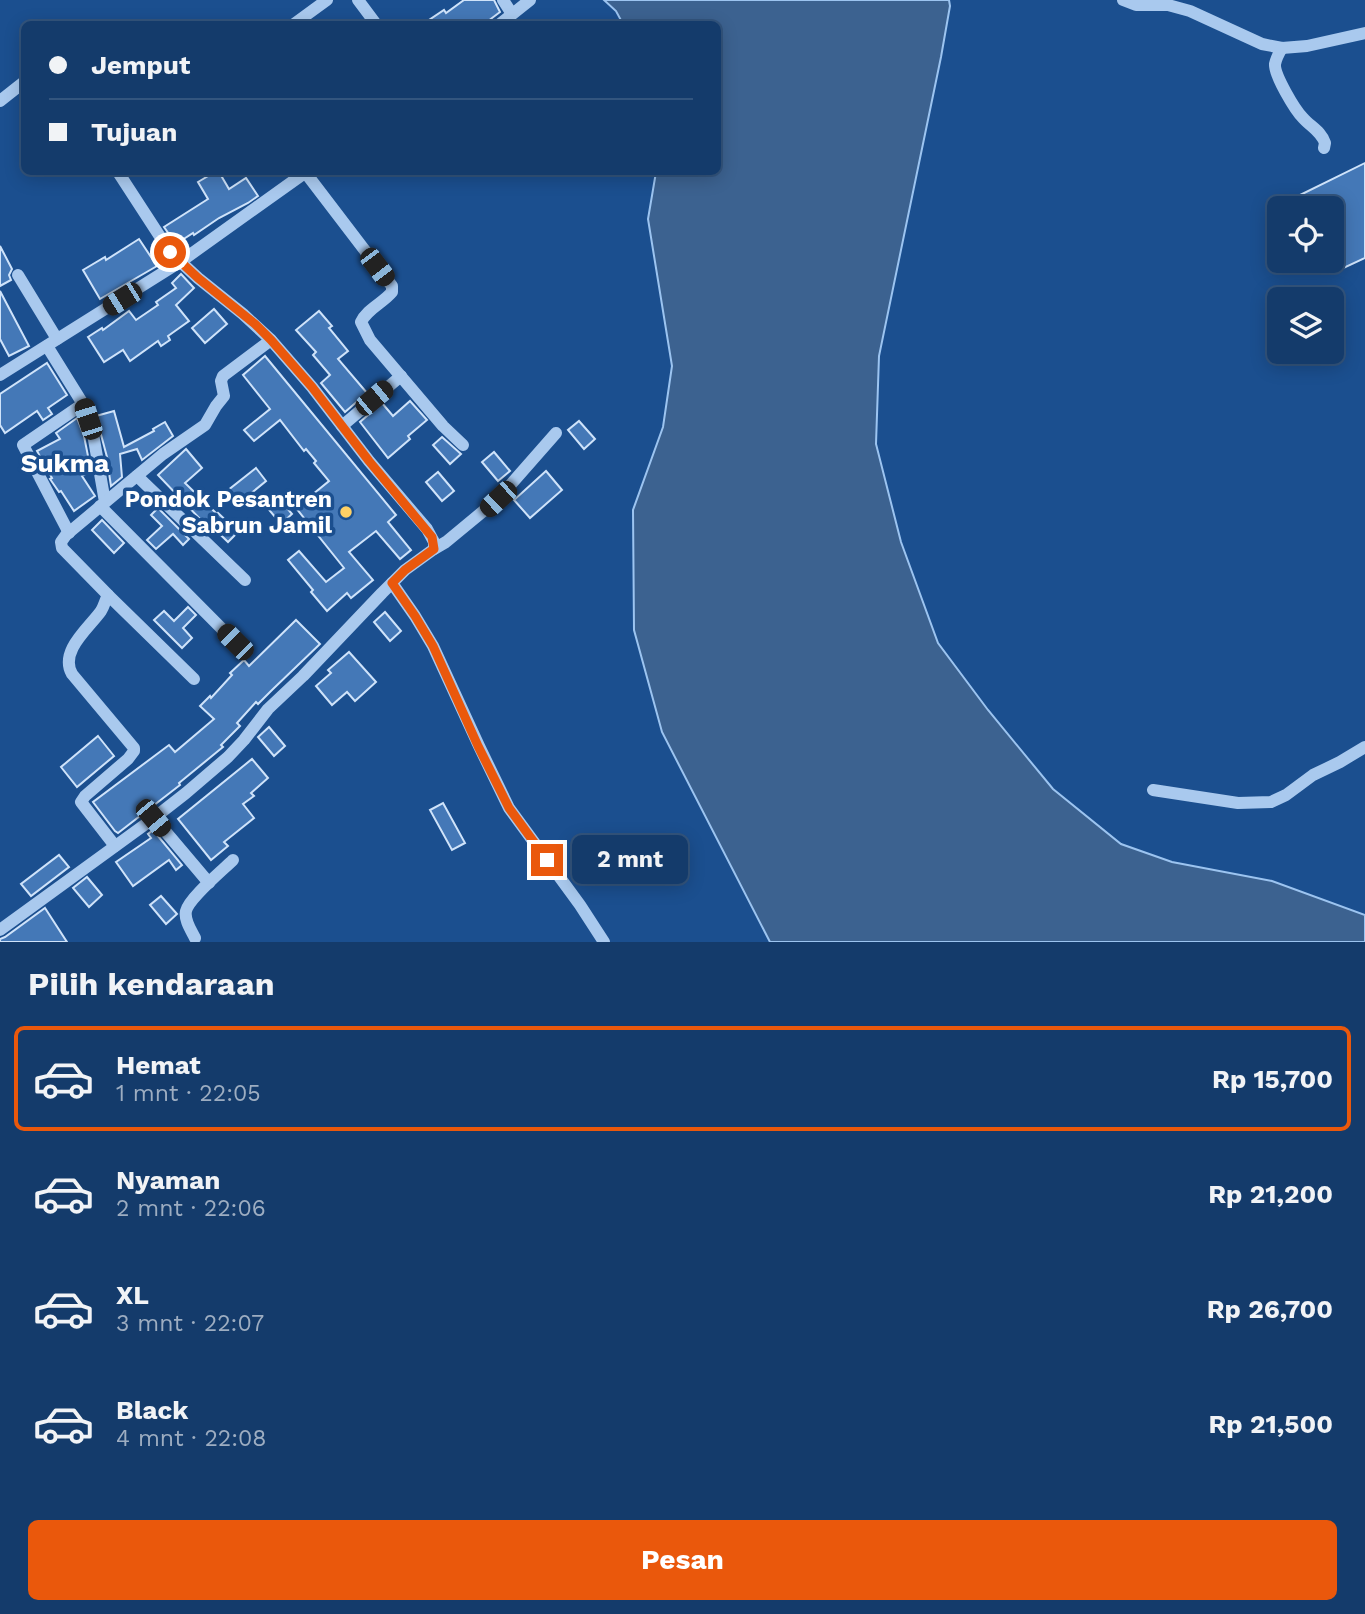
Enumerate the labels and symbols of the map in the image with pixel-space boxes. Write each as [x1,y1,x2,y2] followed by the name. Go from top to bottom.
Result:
[154,236,186,268] route start
[356,244,399,290] car
[99,279,146,319] car
[352,376,397,420] car
[72,396,105,442] car
[21,448,109,478] district label: Sukma
[476,477,521,521] car
[125,486,332,539] place label: Pondok Pesantren Sabrun Jamil
[338,504,354,520] marker: Pondok Pesantren Sabrun Jamil
[213,620,258,664] car
[132,795,175,841] car
[572,836,687,884] callout: 2 mnt
[531,844,563,876] route end

